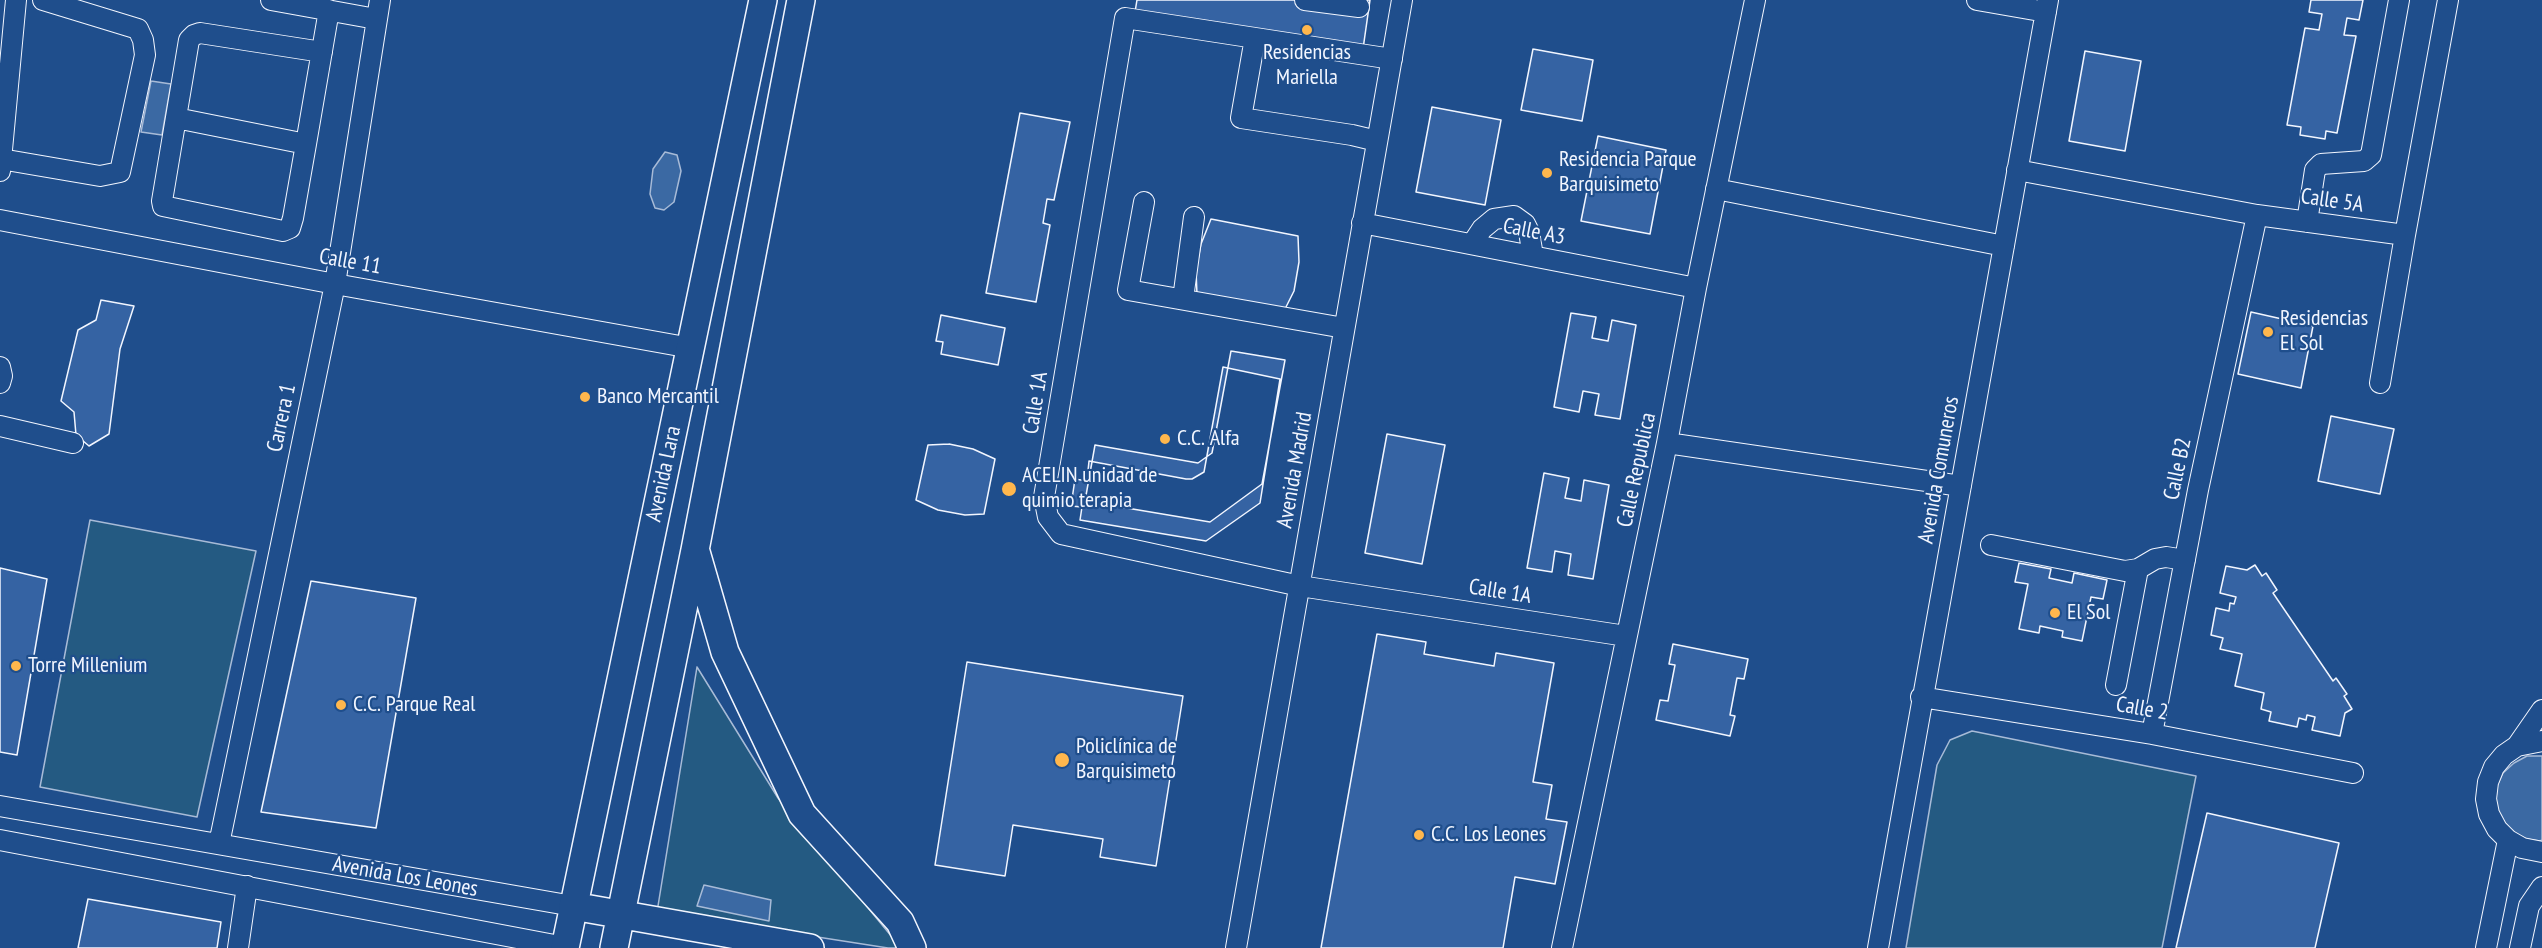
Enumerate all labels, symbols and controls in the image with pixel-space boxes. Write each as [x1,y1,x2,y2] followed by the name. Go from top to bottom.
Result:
[1300,23,1314,37] marker: Residencias Mariella
[1263,40,1351,92] place label: Residencias Mariella
[1559,147,1697,198] place label: Residencia Parque Barquisimeto
[1540,166,1554,180] marker: Residencia Parque Barquisimeto
[2299,184,2365,218] street label: Calle 5A
[1501,213,1567,251] street label: Calle A3
[317,244,383,280] street label: Calle 11
[2280,306,2368,358] place label: Residencias El Sol
[2261,325,2275,339] marker: Residencias El Sol
[1018,370,1054,436] street label: Calle 1A
[262,381,302,455] street label: Carrera 1
[597,384,719,410] place label: Banco Mercantil
[578,390,592,404] marker: Banco Mercantil
[1913,394,1965,546] street label: Avenida Comuneros
[1272,410,1318,530] street label: Avenida Madrid
[1612,410,1662,530] street label: Calle Republica
[641,424,687,524] street label: Avenida Lara
[1177,426,1240,452] place label: C.C. Alfa
[1158,432,1172,446] marker: C.C. Alfa
[2159,436,2197,502] street label: Calle B2
[1022,463,1157,514] place label: ACELIN unidad de quimio terapia
[1000,480,1018,498] marker: ACELIN unidad de quimio terapia
[1467,574,1533,610] street label: Calle 1A
[2067,600,2110,626] place label: El Sol
[2048,606,2062,620] marker: El Sol
[28,653,147,679] place label: Torre Millenium
[9,659,23,673] marker: Torre Millenium
[2114,691,2170,727] street label: Calle 2
[353,692,475,718] place label: C.C. Parque Real
[334,698,348,712] marker: C.C. Parque Real
[1076,734,1177,786] place label: Policlínica de Barquisimeto
[1053,751,1071,769] marker: Policlínica de Barquisimeto
[1431,822,1546,848] place label: C.C. Los Leones
[1412,828,1426,842] marker: C.C. Los Leones
[330,851,480,903] street label: Avenida Los Leones

